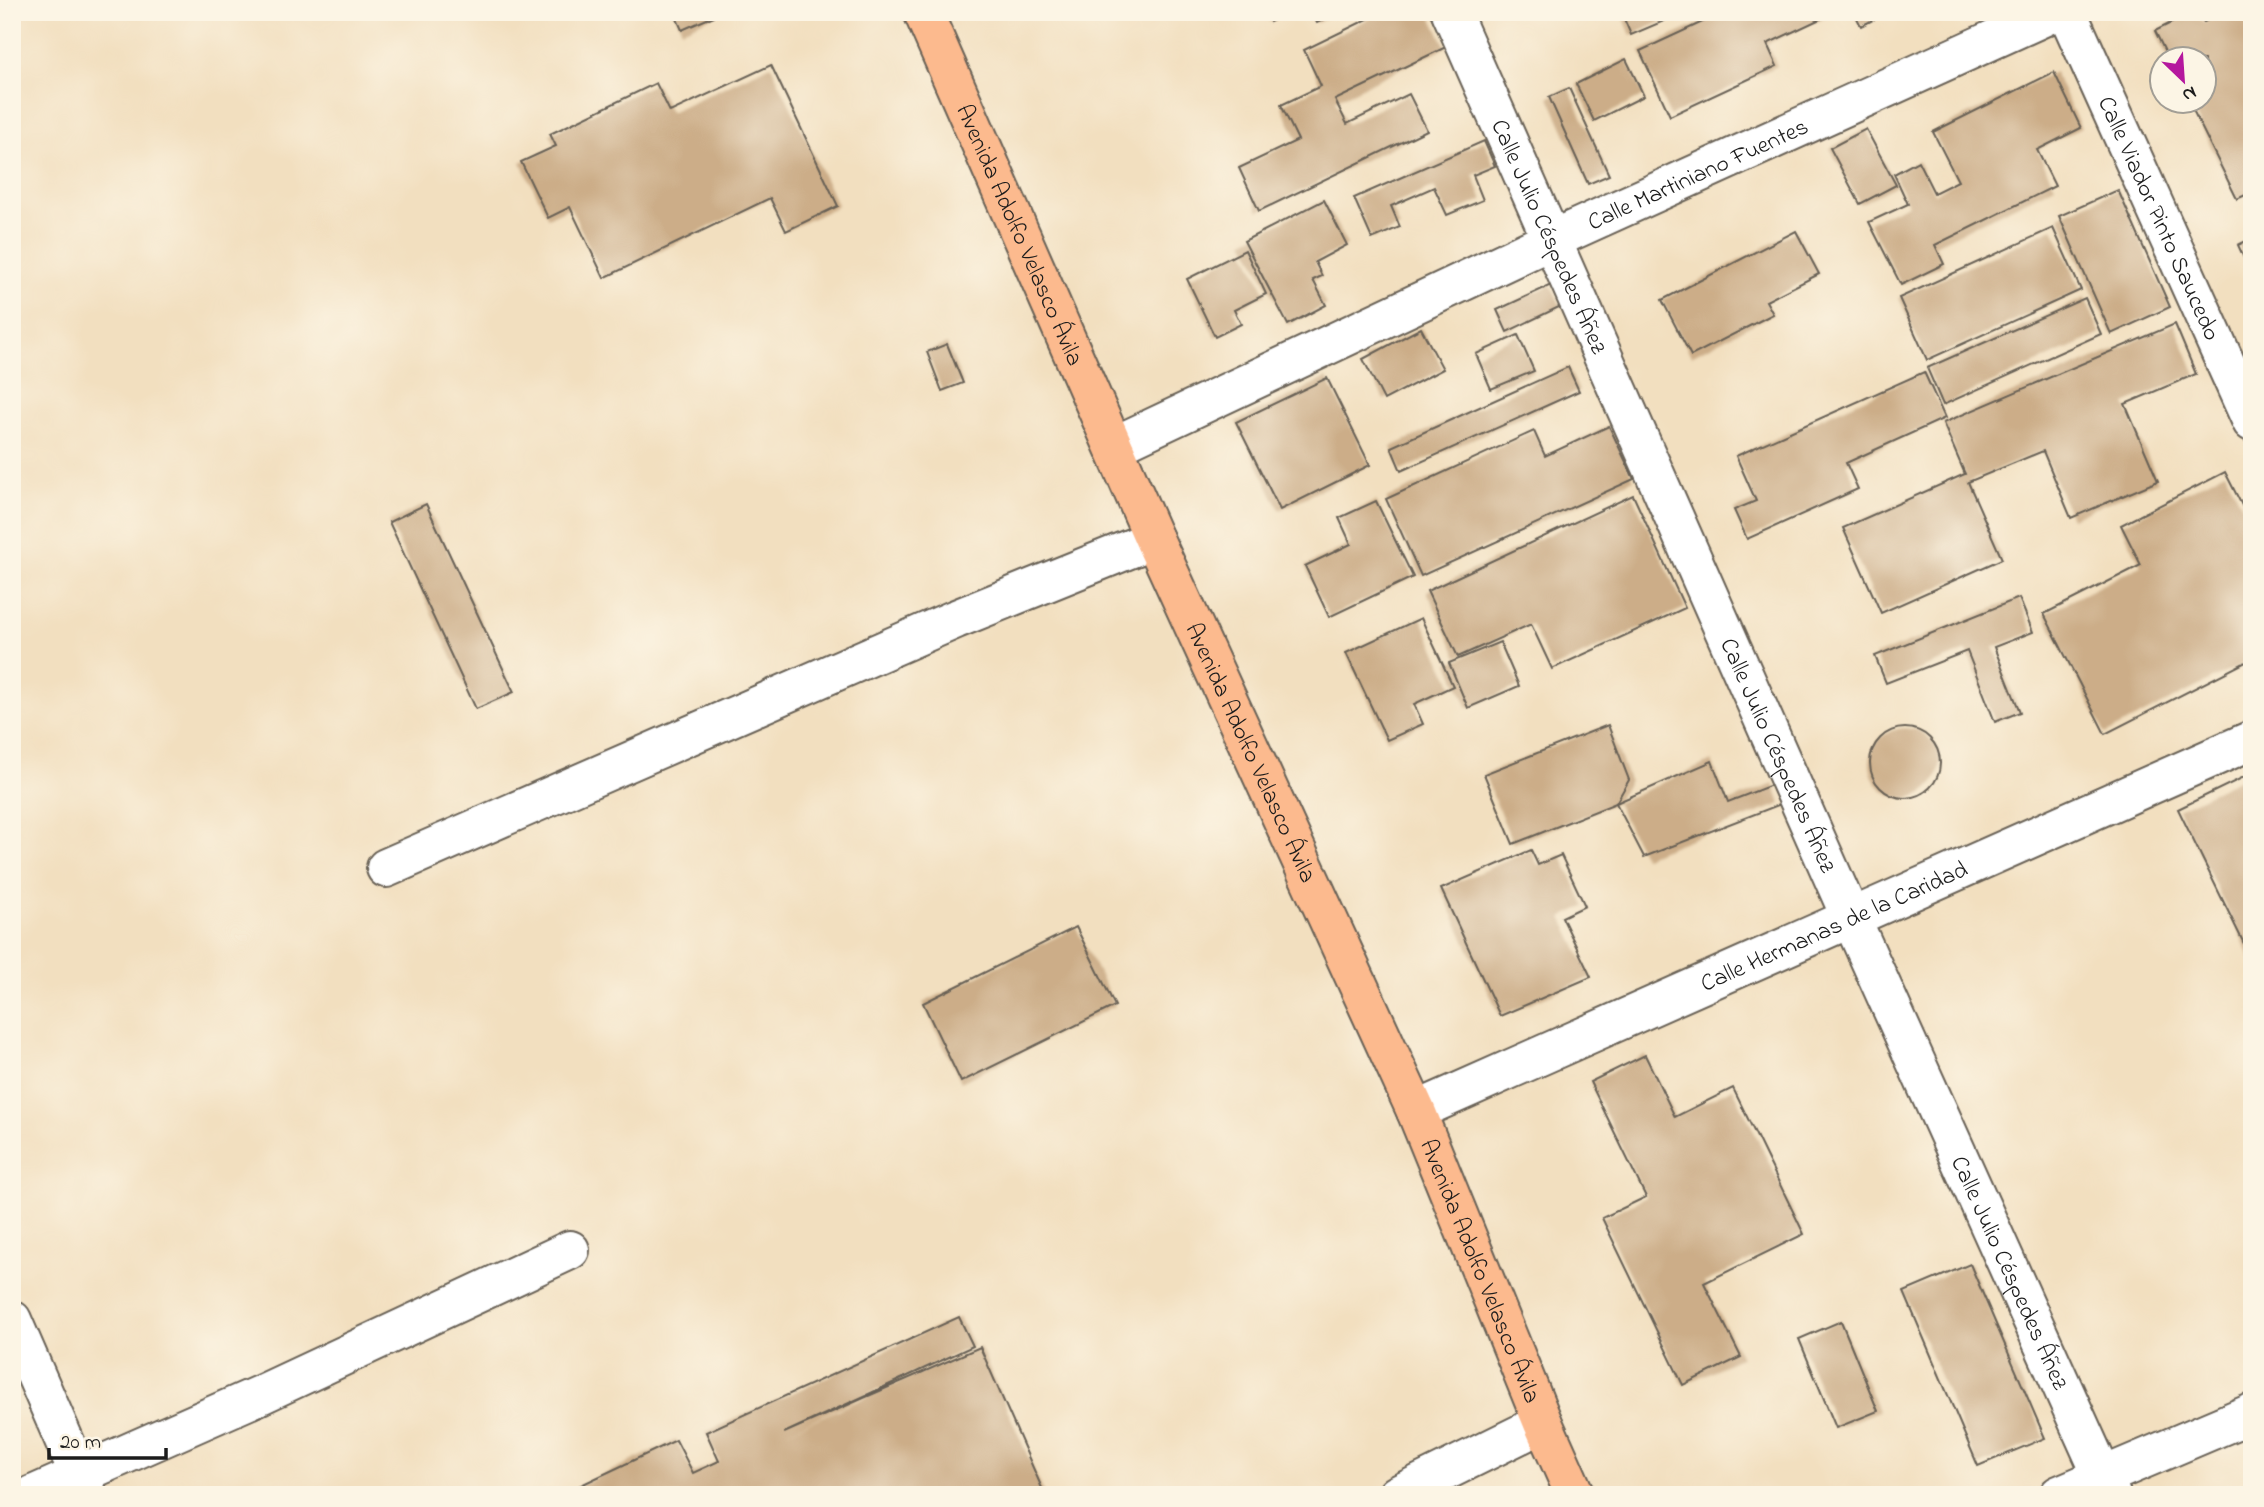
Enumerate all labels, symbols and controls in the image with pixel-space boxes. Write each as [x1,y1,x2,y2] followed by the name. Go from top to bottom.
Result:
[2148,46,2218,116] north arrow
[2177,78,2201,108] text: N
[2087,91,2228,347] street label: Calle Viador Pinto Saucedo
[946,99,1091,372] street label: Avenida Adolfo Velasco Ávila
[1582,111,1815,241] street label: Calle Martiniano Fuentes
[1481,114,1615,361] street label: Calle Julio Céspedes Áñez
[1175,618,1324,889] street label: Avenida Adolfo Velasco Ávila
[1710,633,1844,880] street label: Calle Julio Céspedes Áñez
[1696,853,1974,1003] street label: Calle Hermanas de la Caridad
[1409,1134,1548,1409] street label: Avenida Adolfo Velasco Ávila
[1940,1151,2077,1397] street label: Calle Julio Céspedes Áñez
[49,1416,166,1460] scale bar
[60,1428,101,1458] text: 20 m

